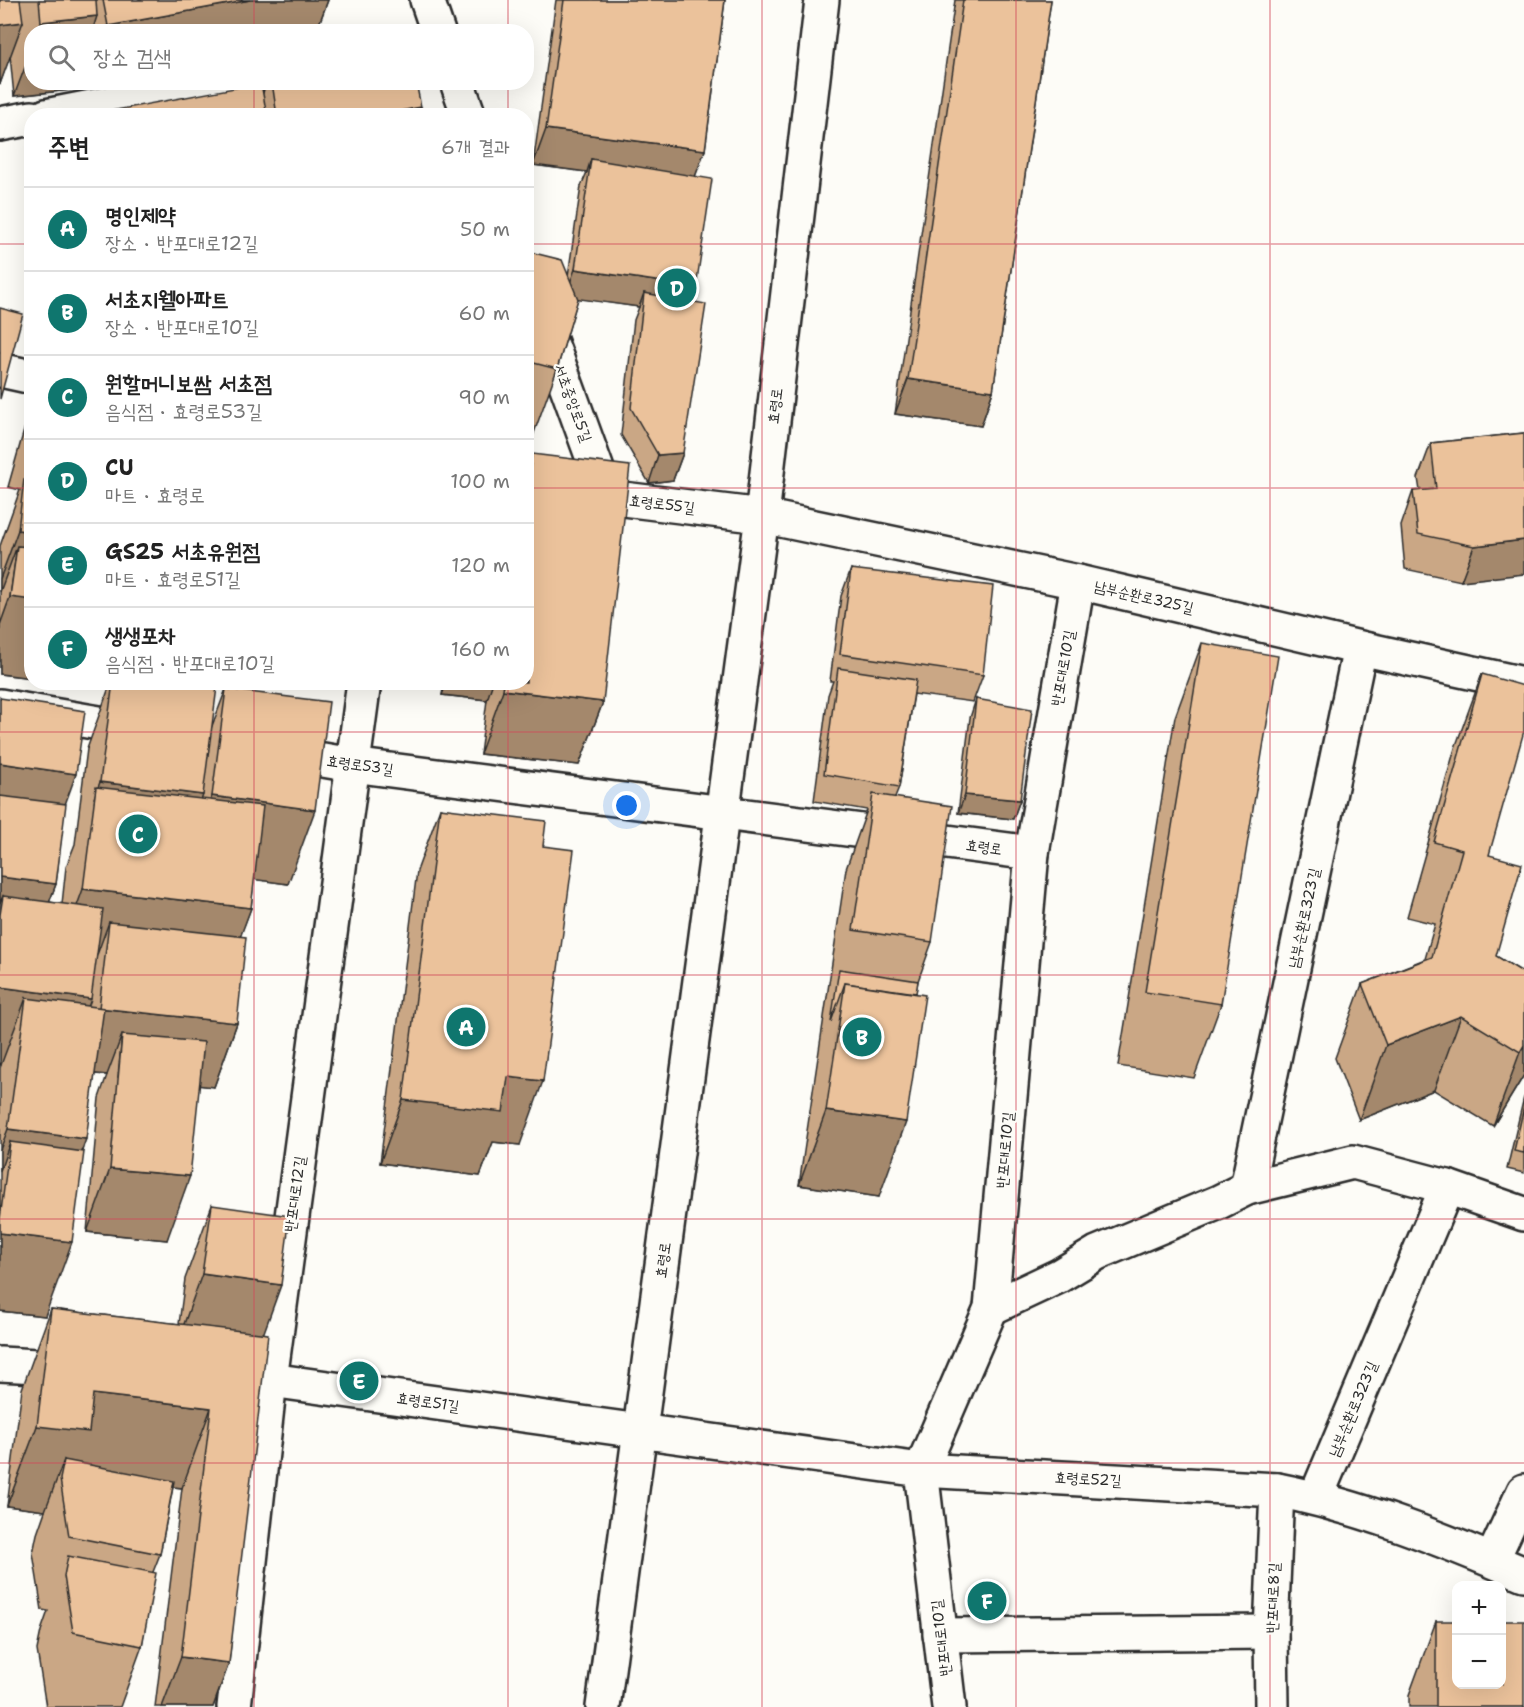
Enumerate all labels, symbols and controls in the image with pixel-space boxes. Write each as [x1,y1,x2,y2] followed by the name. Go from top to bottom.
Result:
[24,24,534,90] search box
[45,41,78,74] icon: search
[93,43,171,72] text: 장소 검색
[48,129,90,164] text: 주변
[441,134,510,160] text: 6개 결과
[105,201,176,230] text: 명인제약
[60,216,75,242] text: A
[460,216,510,242] text: 50 m
[105,230,258,256] text: 장소 · 반포대로12길
[658,266,696,310] pin: D
[105,285,229,314] text: 서초지웰아파트
[61,300,74,326] text: B
[458,300,510,326] text: 60 m
[105,314,259,340] text: 장소 · 반포대로10길
[550,361,596,445] street label: 서초중앙로5길
[105,369,272,398] text: 원할머니보쌈 서초점
[61,384,74,410] text: C
[458,384,510,410] text: 90 m
[763,387,787,425] street label: 효령로
[105,398,262,424] text: 음식점 · 효령로53길
[105,453,133,482] text: CU
[60,468,75,494] text: D
[450,468,510,494] text: 100 m
[105,482,205,508] text: 마트 · 효령로
[628,490,696,518] street label: 효령로55길
[105,537,260,566] text: GS25 서초유원점
[61,552,74,578] text: E
[451,552,510,578] text: 120 m
[105,566,241,592] text: 마트 · 효령로51길
[1092,576,1196,618] street label: 남부순환로325길
[105,621,176,650] text: 생생포차
[1046,628,1080,708] street label: 반포대로10길
[62,636,73,662] text: F
[451,636,510,662] text: 160 m
[105,650,275,676] text: 음식점 · 반포대로10길
[325,750,395,780] street label: 효령로53길
[612,791,641,820] your location
[118,812,158,856] pin: C
[965,835,1003,859] street label: 효령로
[1284,866,1324,970] street label: 남부순환로323길
[446,1004,486,1050] pin: A
[842,1014,882,1060] pin: B
[992,1111,1018,1189] street label: 반포대로10길
[280,1155,310,1233] street label: 반포대로12길
[651,1241,675,1279] street label: 효령로
[340,1358,378,1404] pin: E
[1324,1358,1382,1460] street label: 남부순환로323길
[395,1388,461,1416] street label: 효령로51길
[1054,1467,1122,1491] street label: 효령로52길
[1262,1562,1284,1634] street label: 반포대로8길
[968,1578,1006,1624] pin: F
[1452,1581,1506,1689] map controls
[1452,1581,1506,1635] button: +
[926,1599,956,1677] street label: 반포대로10길
[1452,1635,1506,1689] button: −

